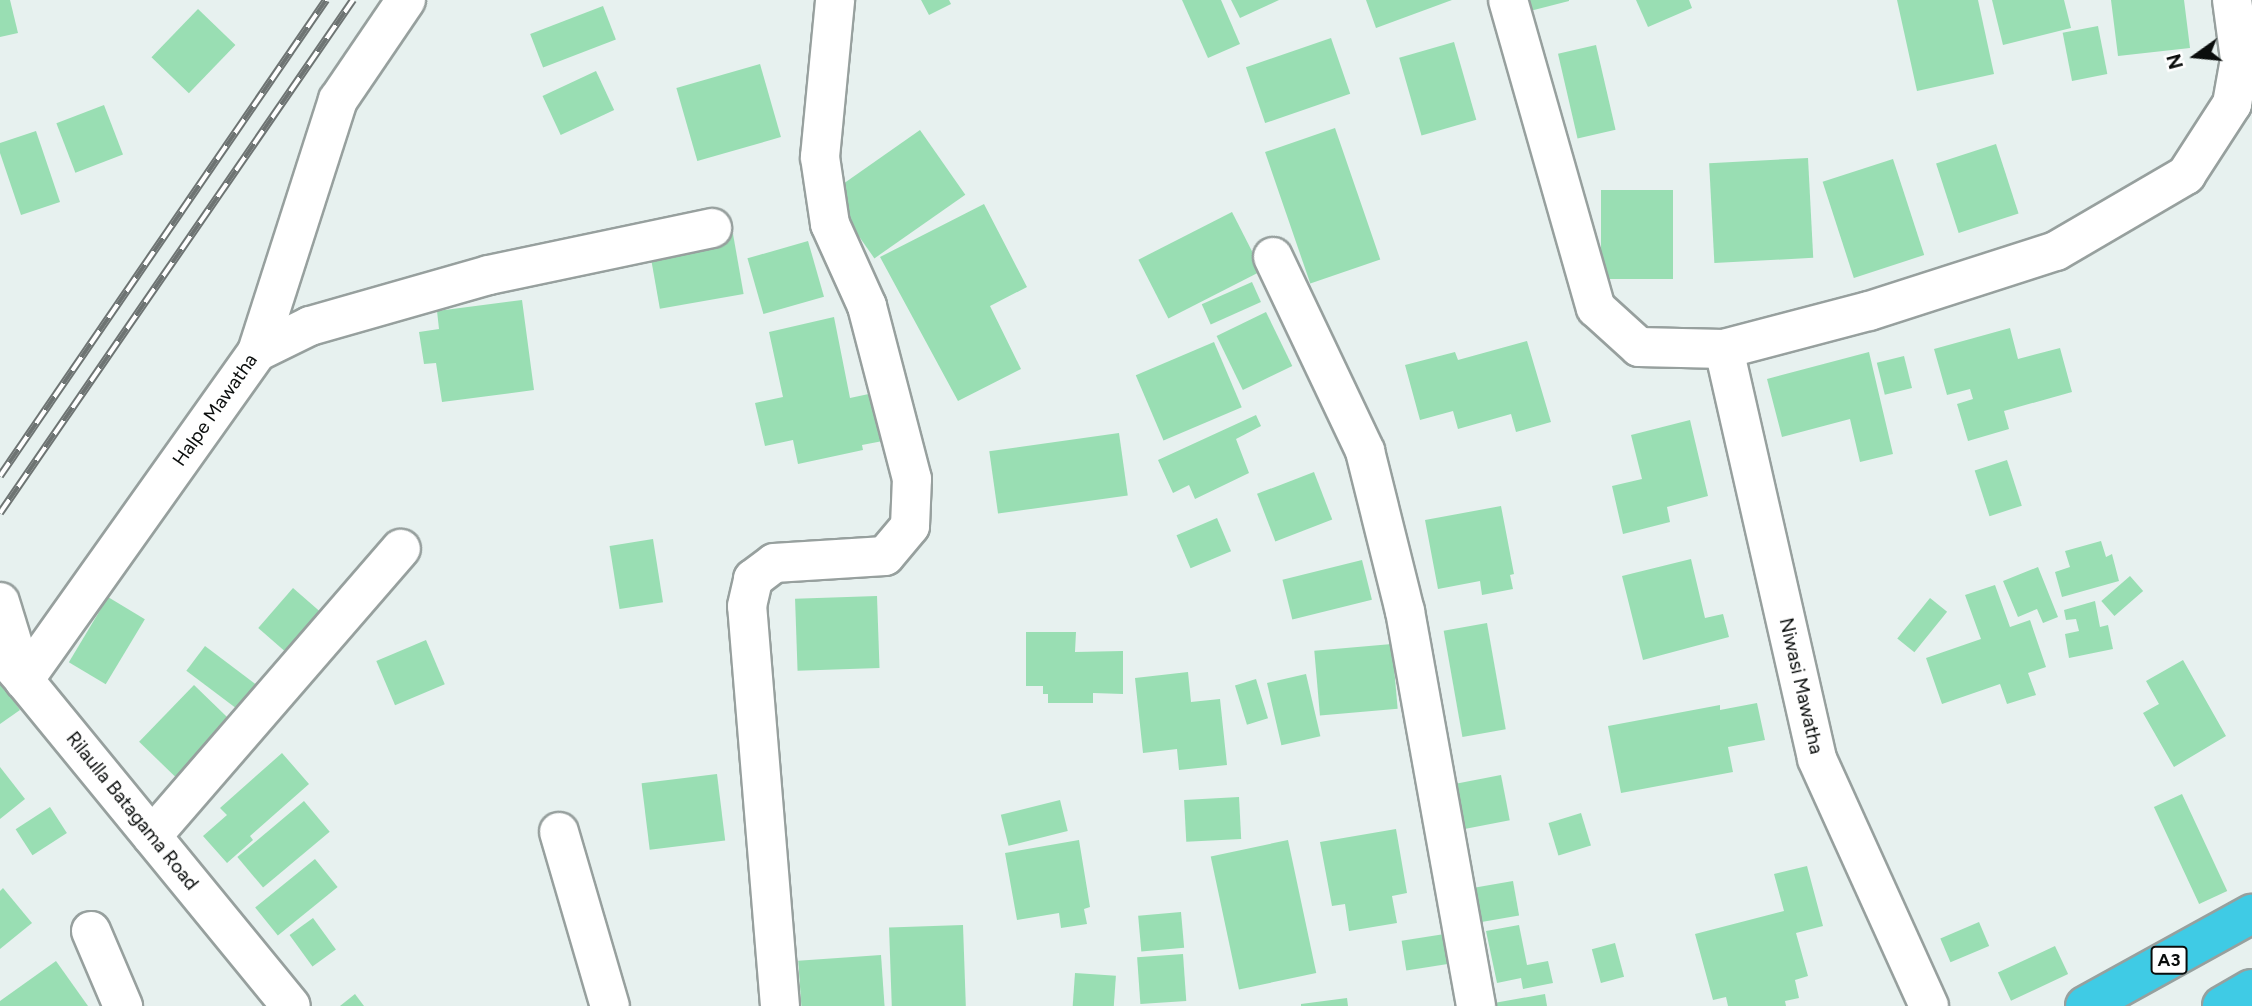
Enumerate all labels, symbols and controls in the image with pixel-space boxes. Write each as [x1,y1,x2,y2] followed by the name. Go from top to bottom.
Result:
[2161,21,2231,91] north arrow
[2162,51,2188,72] text: N
[168,349,262,471] street label: Halpe Mawatha
[1774,616,1828,756] street label: Niwasi Mawatha
[61,727,203,895] street label: Rilaulla Batagama Road
[2150,945,2188,974] road number: A3

